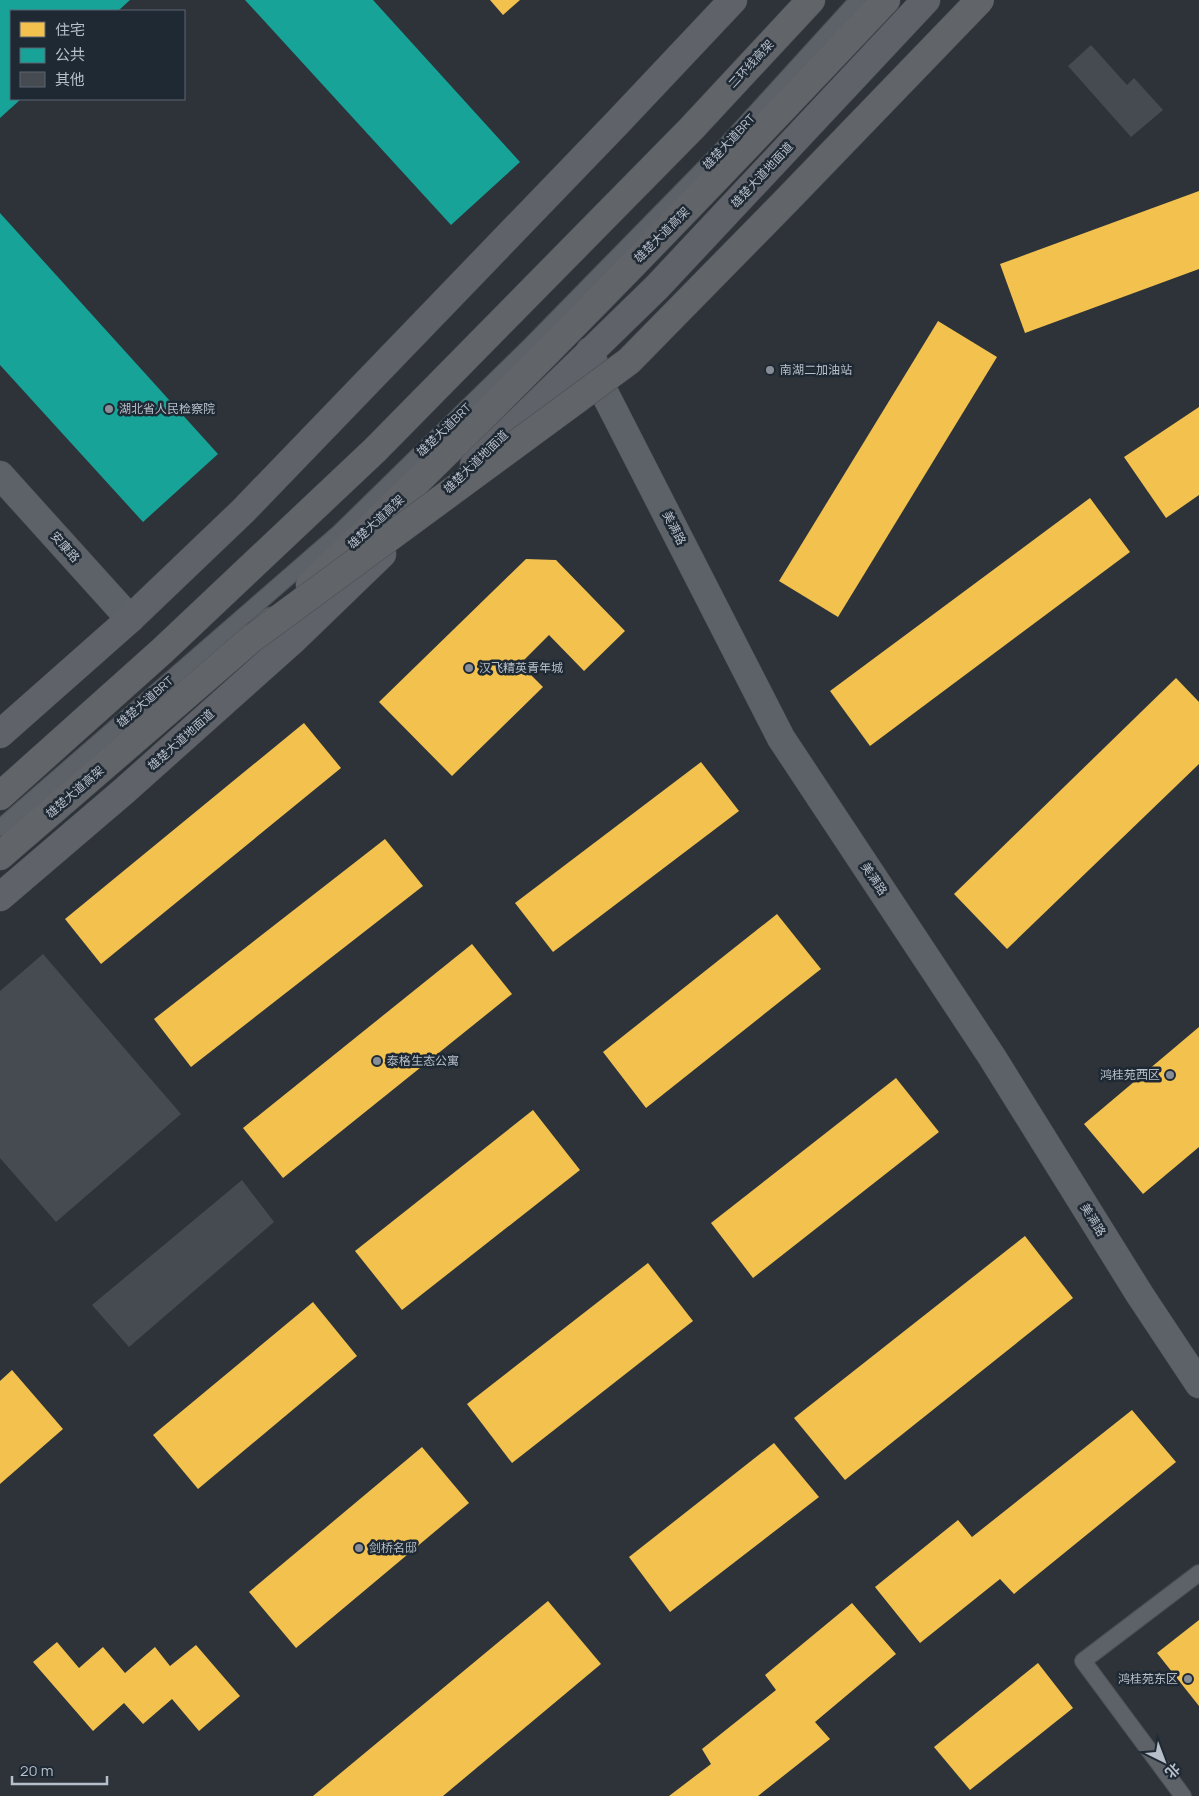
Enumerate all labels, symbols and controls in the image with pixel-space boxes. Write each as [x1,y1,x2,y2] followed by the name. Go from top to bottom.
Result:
[10,10,185,100] legend
[55,19,85,40] text: 住宅
[724,36,777,91] street label: 二环线高架
[55,44,85,65] text: 公共
[55,69,85,90] text: 其他
[699,110,759,173] street label: 雄楚大道BRT
[727,138,797,211] street label: 雄楚大道地面道
[630,203,693,266] street label: 雄楚大道高架
[780,361,852,378] place label: 南湖二加油站
[764,364,776,376] marker: 南湖二加油站
[413,399,475,460] street label: 雄楚大道BRT
[119,400,215,417] place label: 湖北省人民检察院
[103,403,115,415] marker: 湖北省人民检察院
[440,426,512,497] street label: 雄楚大道地面道
[344,491,408,552] street label: 雄楚大道高架
[659,508,690,548] street label: 美满路
[47,528,84,566] street label: 安康路
[479,659,563,676] place label: 汉飞精英青年城
[463,662,475,674] marker: 汉飞精英青年城
[113,672,177,731] street label: 雄楚大道BRT
[144,705,218,774] street label: 雄楚大道地面道
[42,762,107,822] street label: 雄楚大道高架
[857,859,892,898] street label: 美满路
[387,1052,459,1069] place label: 泰格生态公寓
[371,1055,383,1067] marker: 泰格生态公寓
[1100,1066,1160,1083] place label: 鸿桂苑西区
[1164,1069,1176,1081] marker: 鸿桂苑西区
[1077,1200,1110,1240] street label: 美满路
[369,1539,417,1556] place label: 剑桥名邸
[353,1542,365,1554] marker: 剑桥名邸
[1118,1670,1178,1687] place label: 鸿桂苑东区
[1182,1673,1194,1685] marker: 鸿桂苑东区
[1139,1736,1189,1786] north arrow
[12,1754,108,1786] scale bar
[1161,1759,1185,1783] text: 北
[20,1760,53,1781] text: 20 m

